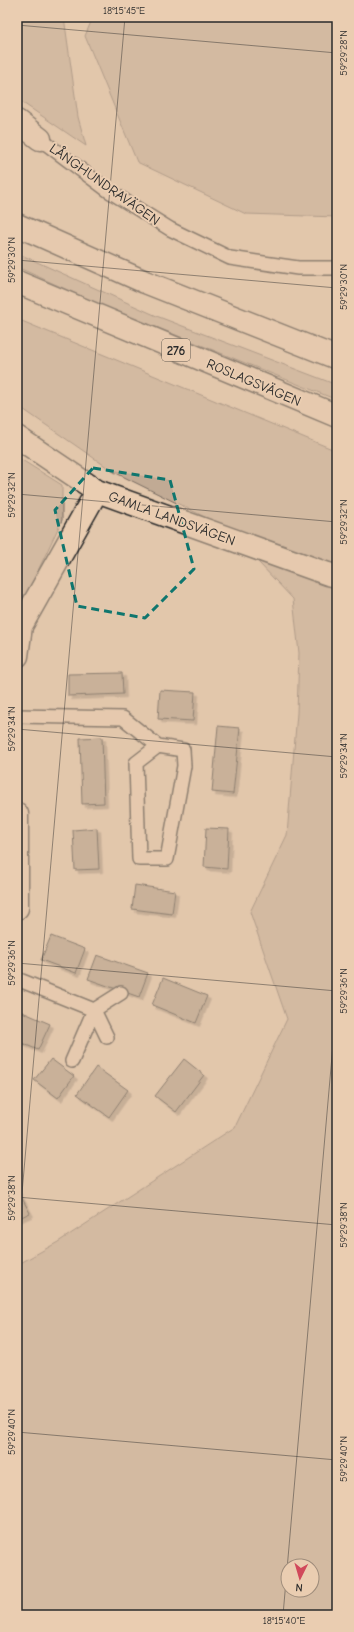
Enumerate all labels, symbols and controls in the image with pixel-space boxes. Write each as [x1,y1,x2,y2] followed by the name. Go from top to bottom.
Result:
[103,5,145,17] text: 18°15'45"E
[338,30,350,76] text: 59°29'28"N
[46,140,163,229] street label: LÅNGHUNDRAVÄGEN
[6,237,18,283] text: 59°29'30"N
[338,264,350,310] text: 59°29'30"N
[162,339,190,361] road number: 276
[204,355,304,410] street label: ROSLAGSVÄGEN
[6,472,18,518] text: 59°29'32"N
[106,488,237,549] street label: GAMLA LANDSVÄGEN
[338,499,350,545] text: 59°29'32"N
[6,707,18,751] text: 59°29'34"N
[338,734,350,778] text: 59°29'34"N
[6,940,18,986] text: 59°29'36"N
[338,968,350,1014] text: 59°29'36"N
[6,1175,18,1221] text: 59°29'38"N
[338,1202,350,1248] text: 59°29'38"N
[6,1409,18,1455] text: 59°29'40"N
[338,1436,350,1482] text: 59°29'40"N
[280,1558,320,1598] north arrow
[295,1581,303,1594] text: N
[263,1615,305,1627] text: 18°15'40"E

